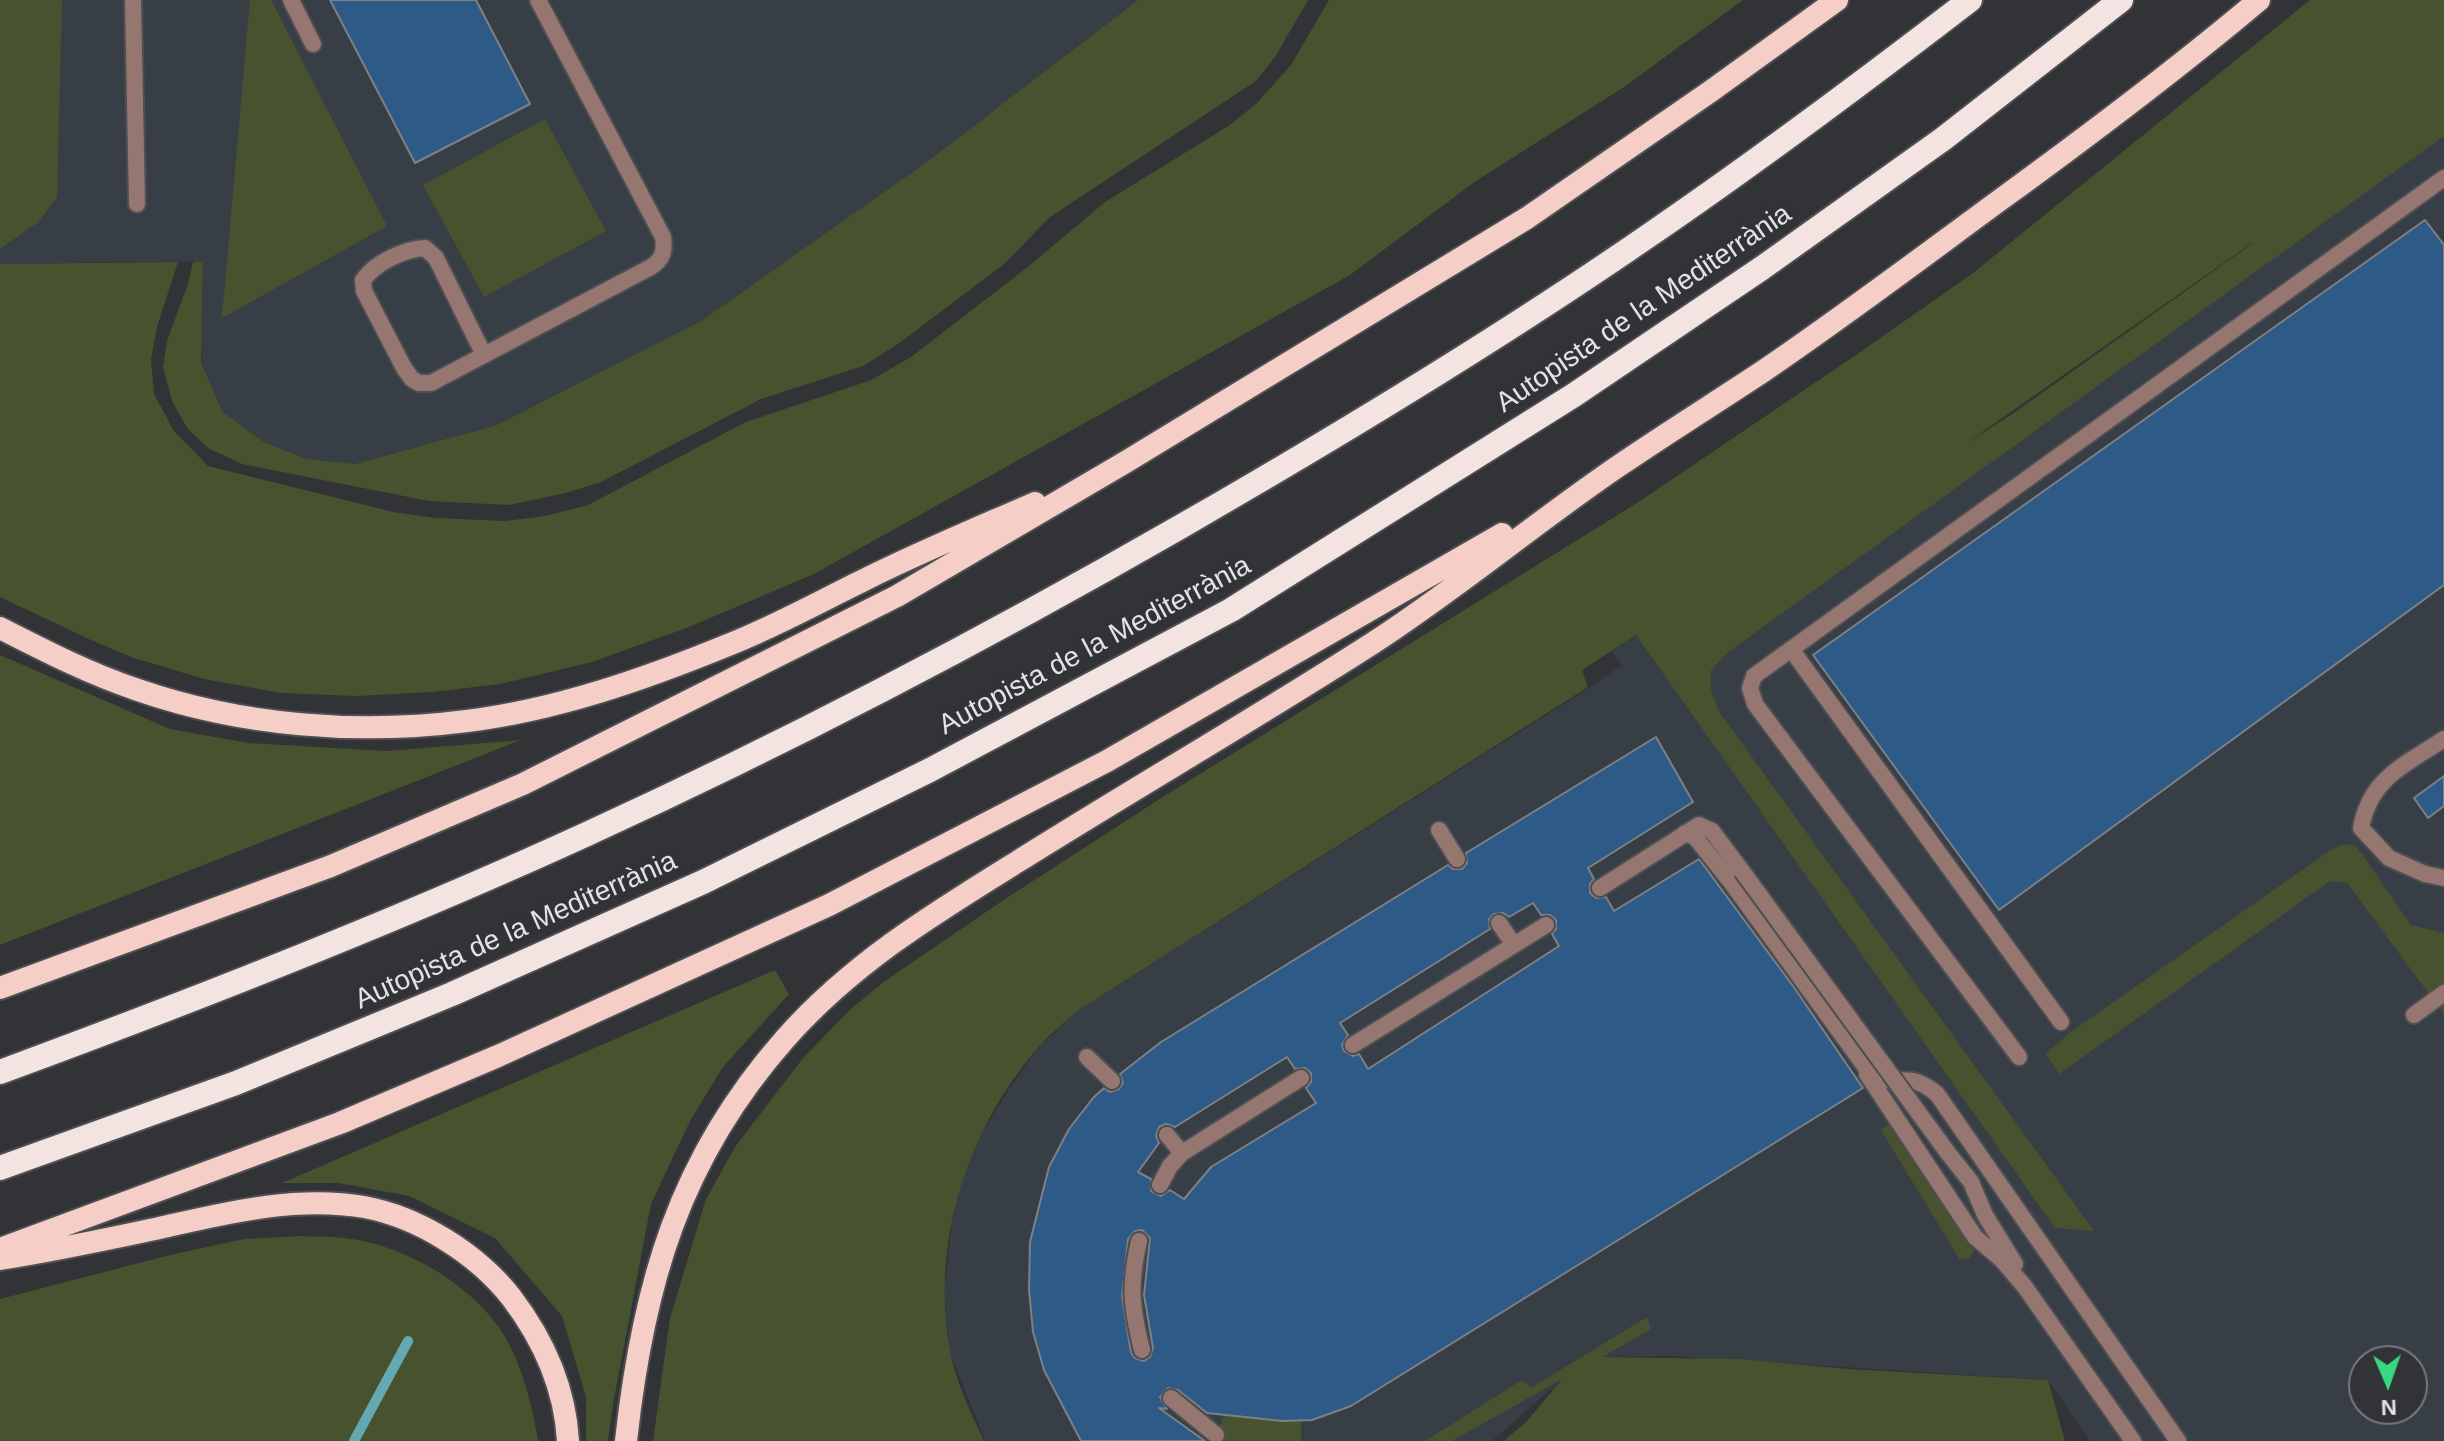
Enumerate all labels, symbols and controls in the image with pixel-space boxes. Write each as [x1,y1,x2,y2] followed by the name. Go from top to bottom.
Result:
[1490,198,1798,420] street label: Autopista de la Mediterrània
[933,549,1257,743] street label: Autopista de la Mediterrània
[350,845,682,1017] street label: Autopista de la Mediterrània
[2348,1345,2428,1425] north arrow
[2380,1395,2397,1420] text: N

